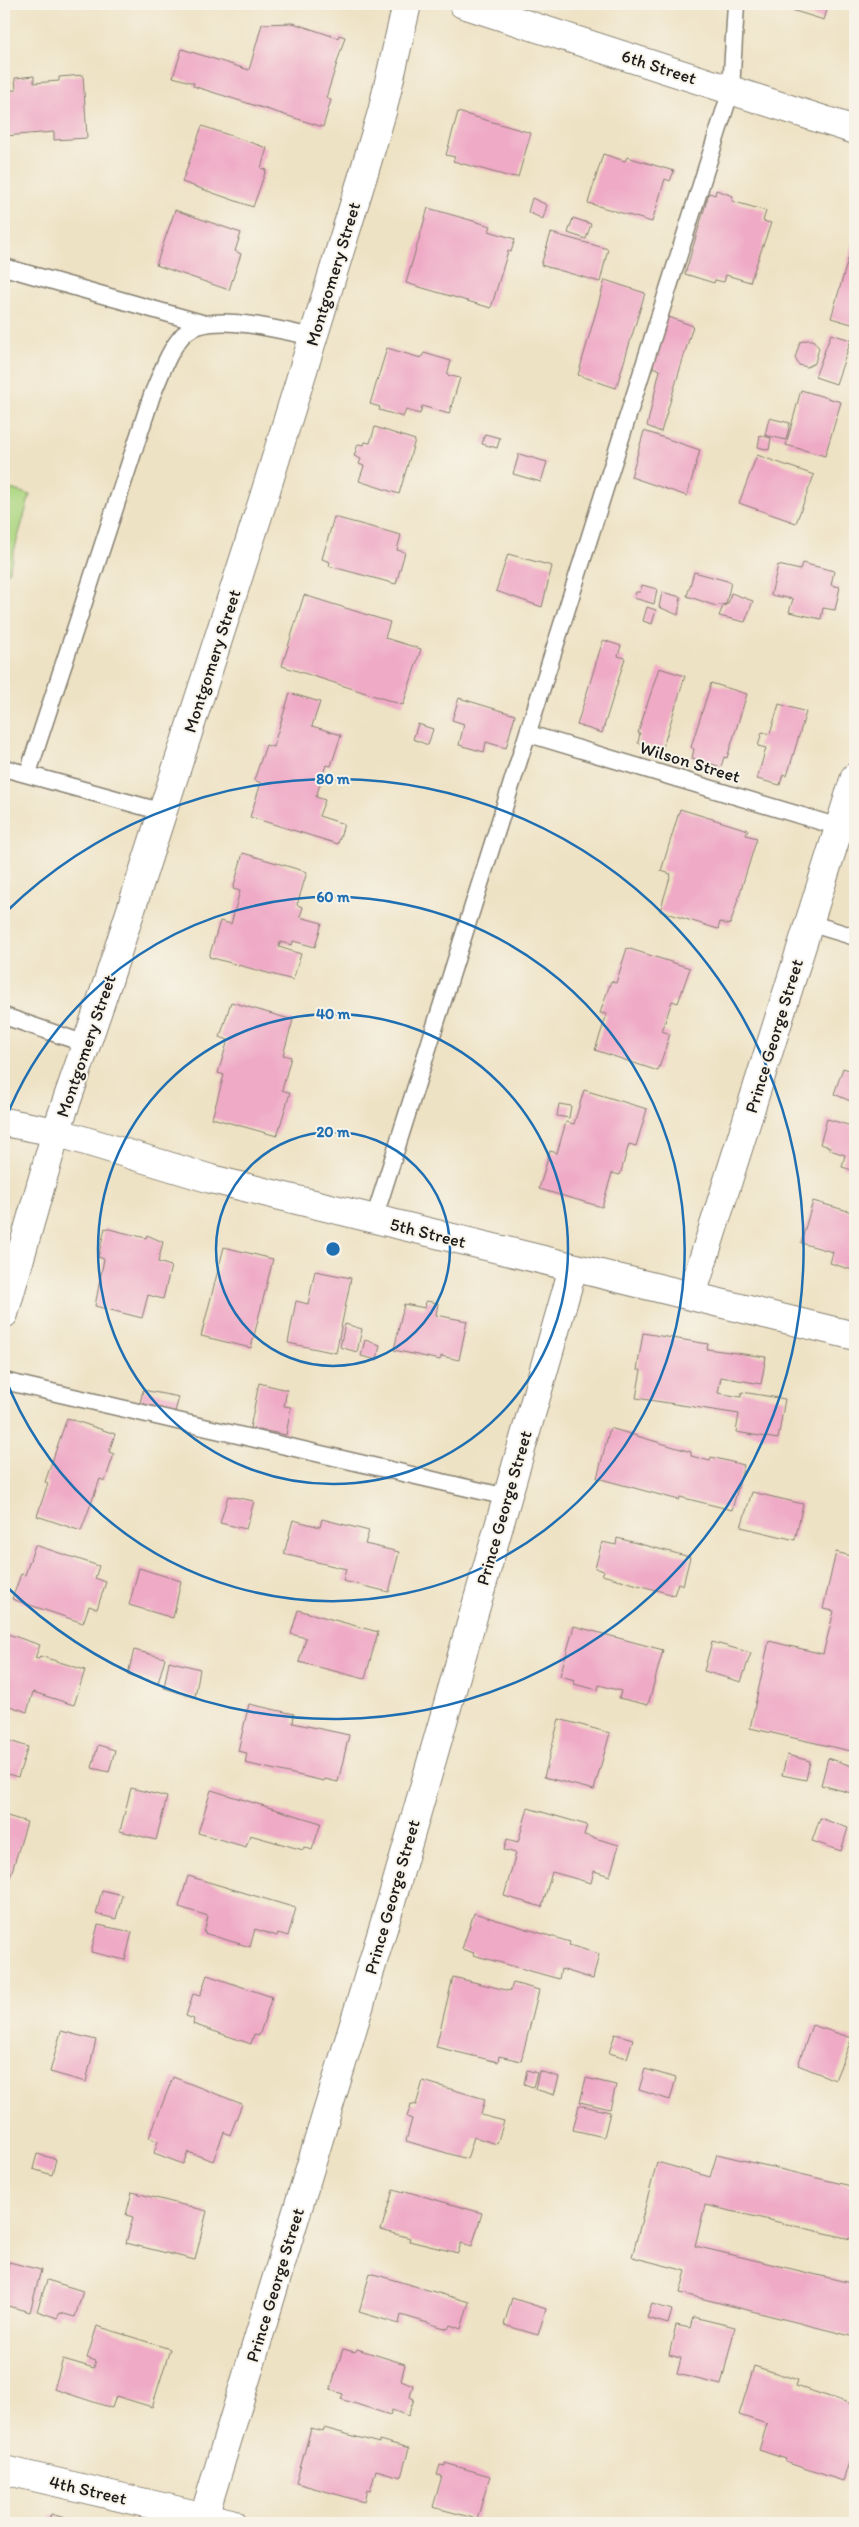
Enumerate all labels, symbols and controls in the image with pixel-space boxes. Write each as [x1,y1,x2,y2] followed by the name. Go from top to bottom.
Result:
[619,45,699,90] street label: 6th Street
[301,199,365,349] street label: Montgomery Street
[178,586,246,735] street label: Montgomery Street
[637,736,743,788] street label: Wilson Street
[316,770,350,788] text: 80 m
[316,888,350,906] text: 60 m
[740,956,808,1116] street label: Prince George Street
[51,972,121,1120] street label: Montgomery Street
[316,1005,351,1023] text: 40 m
[316,1123,350,1141] text: 20 m
[388,1213,468,1253] street label: 5th Street
[324,1240,342,1258] centre of rings
[471,1428,537,1588] street label: Prince George Street
[359,1817,425,1977] street label: Prince George Street
[241,2205,309,2365] street label: Prince George Street
[47,2470,129,2510] street label: 4th Street

